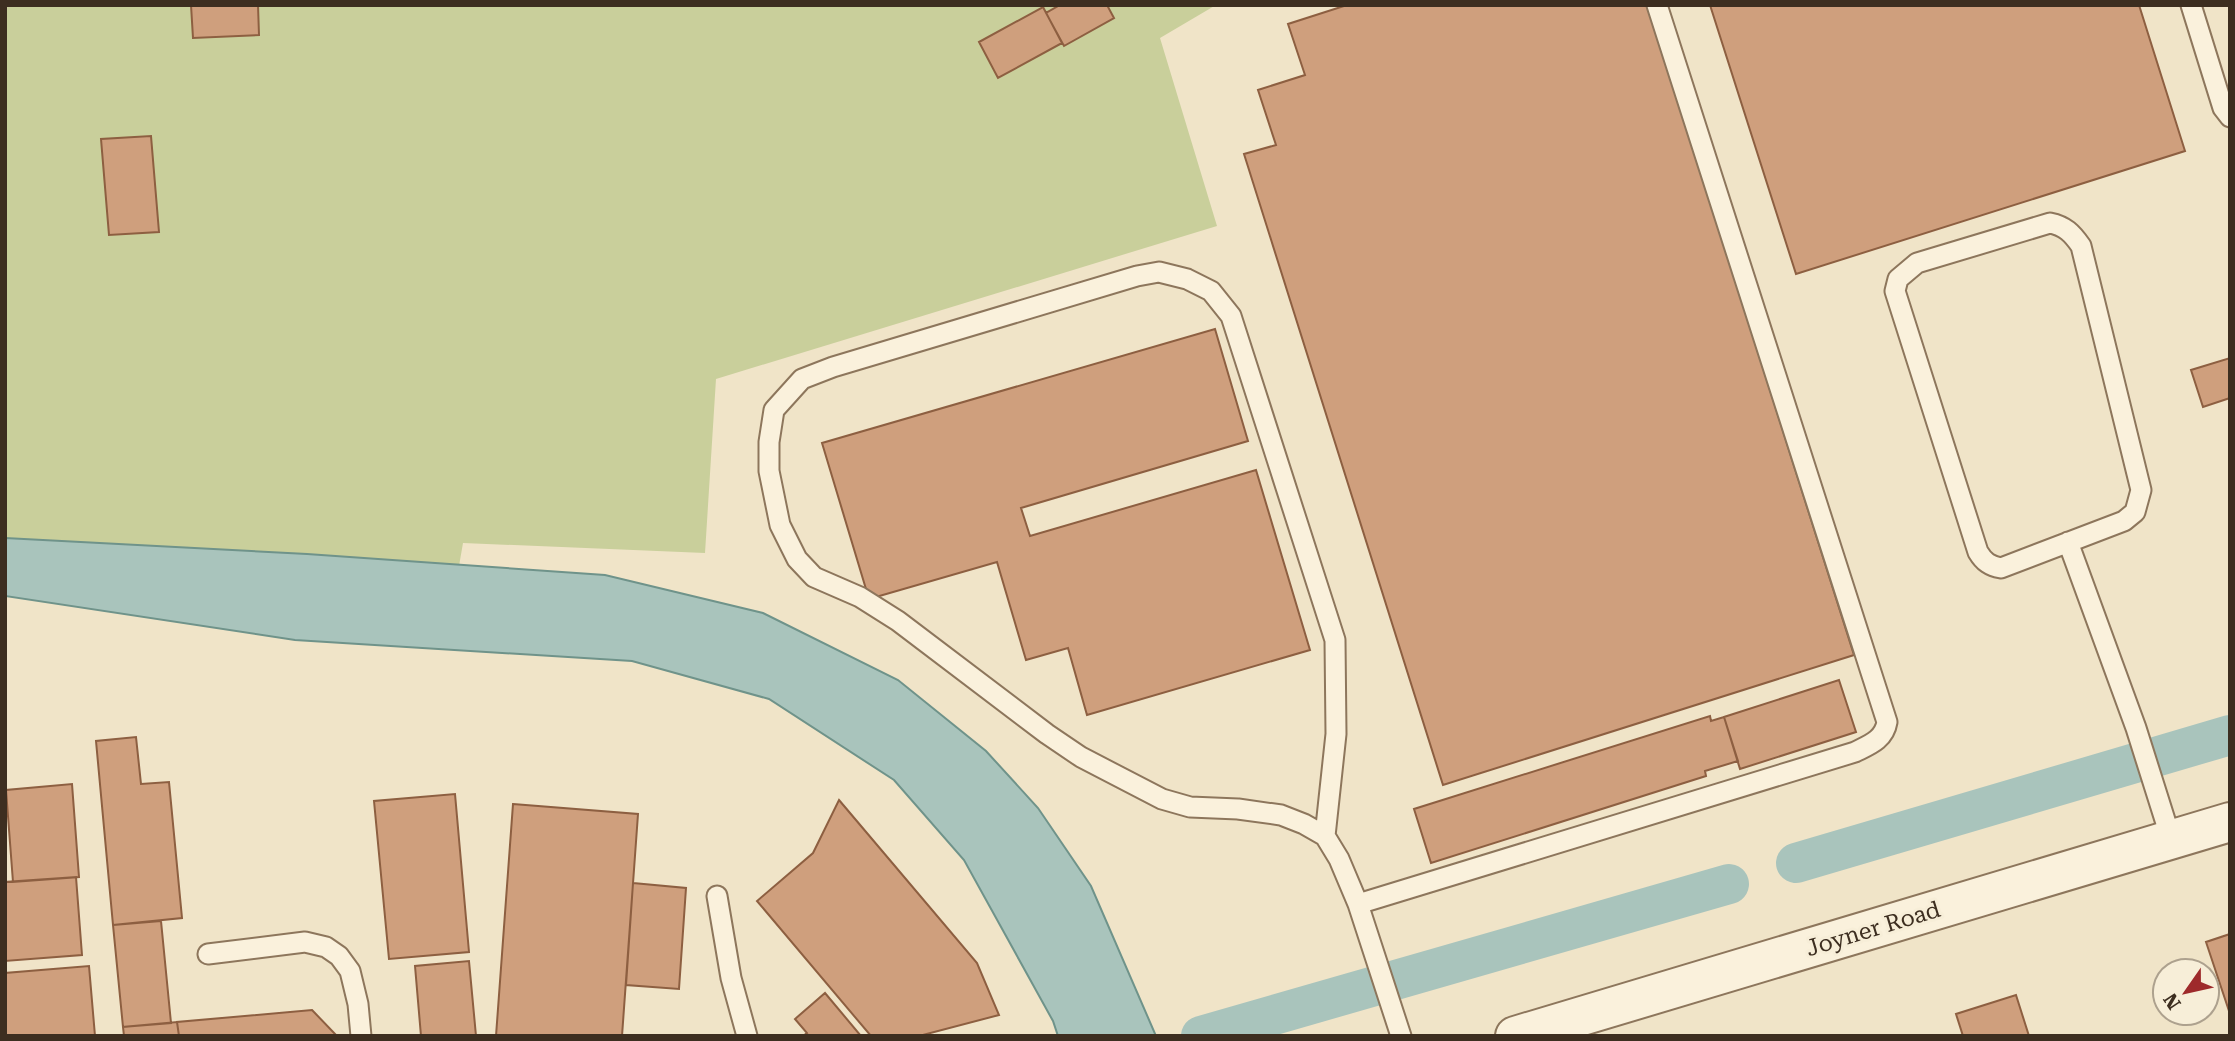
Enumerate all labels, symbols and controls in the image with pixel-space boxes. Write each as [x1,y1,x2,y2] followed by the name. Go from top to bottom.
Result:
[1803,896,1944,962] street label: Joyner Road
[2151,957,2221,1027] north arrow
[2158,988,2186,1014] text: N

